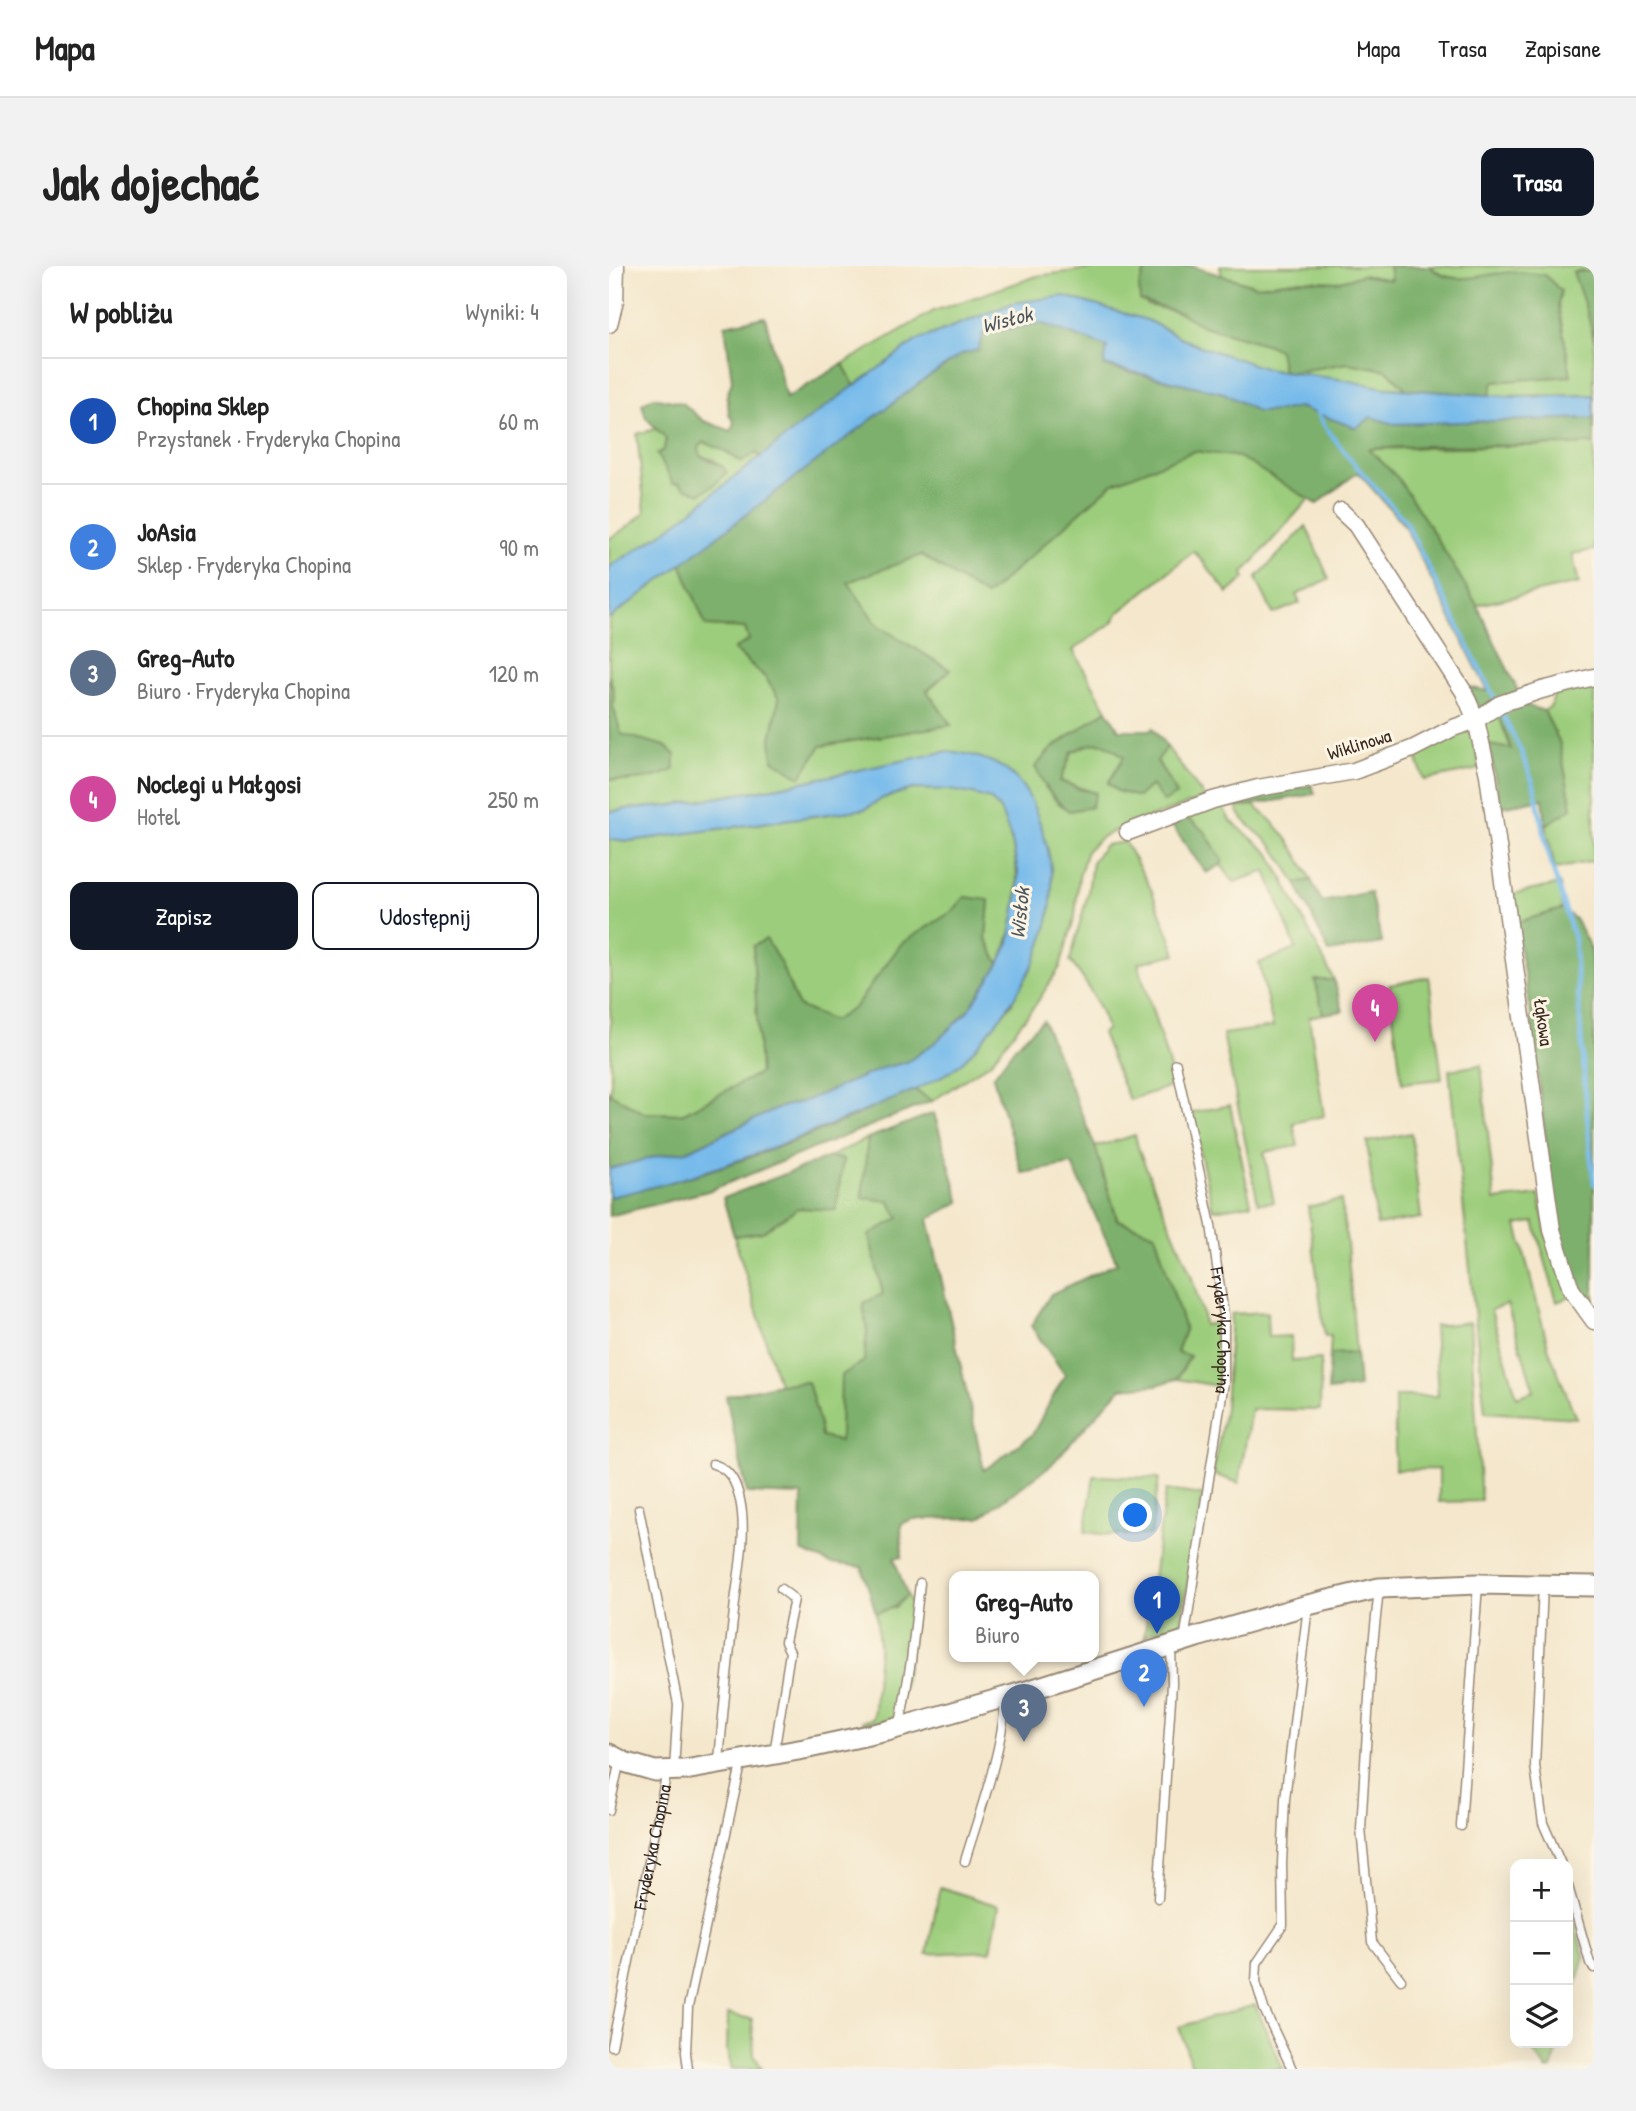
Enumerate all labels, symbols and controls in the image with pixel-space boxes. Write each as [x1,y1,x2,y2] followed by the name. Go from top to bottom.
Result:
[35,26,95,70] text: Mapa
[1357,32,1400,64] text: Mapa
[1438,32,1487,64] text: Trasa
[1525,32,1601,64] text: Zapisane
[1481,148,1594,216] button: Trasa
[42,149,259,215] text: Jak dojechać
[70,292,172,332] text: W pobliżu
[466,296,539,327] text: Wyniki: 4
[979,298,1037,340] water label: Wisłok
[137,388,269,423] text: Chopina Sklep
[89,406,97,437] text: 1
[499,406,539,437] text: 60 m
[137,423,400,454] text: Przystanek · Fryderyka Chopina
[137,514,196,549] text: JoAsia
[88,532,98,563] text: 2
[499,532,539,563] text: 90 m
[137,549,351,580] text: Sklep · Fryderyka Chopina
[137,640,234,675] text: Greg-Auto
[88,658,98,689] text: 3
[489,658,539,689] text: 120 m
[137,675,350,706] text: Biuro · Fryderyka Chopina
[1324,722,1395,766] street label: Wiklinowa
[137,766,302,801] text: Noclegi u Małgosi
[89,784,97,815] text: 4
[487,784,539,815] text: 250 m
[137,801,180,832] text: Hotel
[70,882,298,950] button: Zapisz
[312,882,539,950] button: Udostępnij
[1002,884,1037,940] water label: Wisłok
[1352,984,1398,1042] pin: 4
[1528,997,1560,1048] street label: Łąkowa
[1204,1264,1237,1396] street label: Fryderyka Chopina
[1118,1498,1152,1532] your location
[949,1571,1099,1662] popup
[1134,1576,1180,1634] pin: 1
[975,1584,1073,1619] text: Greg-Auto
[975,1619,1019,1650] text: Biuro
[1121,1649,1167,1707] pin: 2
[1001,1684,1047,1742] pin: 3
[626,1782,677,1913] street label: Fryderyka Chopina
[1510,1859,1573,2048] map controls
[1510,1859,1573,1922] button: +
[1510,1922,1573,1985] button: −
[1510,1985,1573,2048] button: layers

